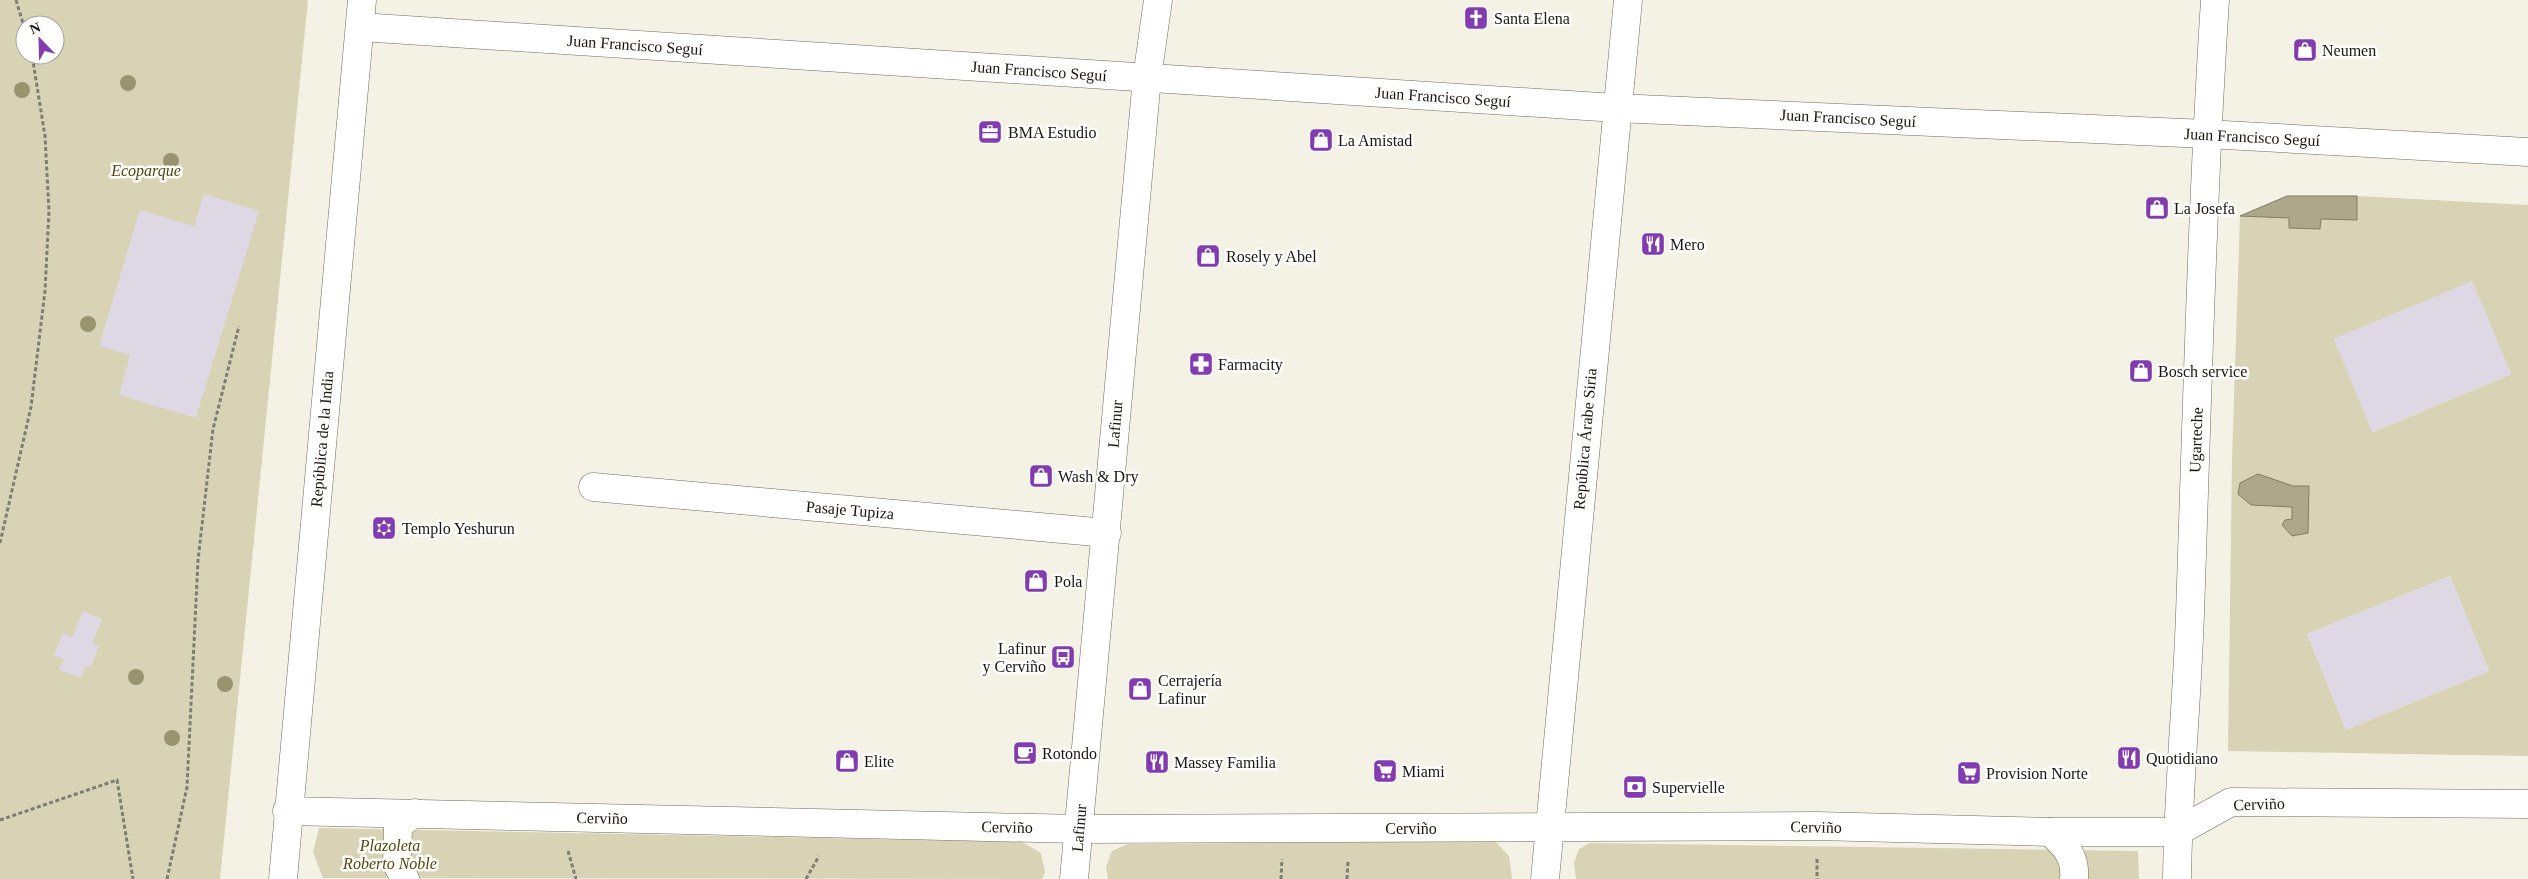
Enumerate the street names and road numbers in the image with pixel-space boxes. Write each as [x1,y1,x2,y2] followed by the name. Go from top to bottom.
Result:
[567,32,704,59] street label: Juan Francisco Seguí
[971,58,1108,85] street label: Juan Francisco Seguí
[1375,84,1512,111] street label: Juan Francisco Seguí
[1780,106,1917,131] street label: Juan Francisco Seguí
[2184,125,2321,150] street label: Juan Francisco Seguí
[1569,367,1601,511] street label: República Árabe Siria
[308,370,337,508] street label: República de la India
[1104,399,1126,449] street label: Lafinur
[2186,407,2207,473] street label: Ugarteche
[805,498,895,523] street label: Pasaje Tupiza
[2233,795,2285,813] street label: Cerviño
[1068,803,1090,853] street label: Lafinur
[576,809,628,827] street label: Cerviño
[981,818,1033,836] street label: Cerviño
[1790,818,1842,836] street label: Cerviño
[1385,820,1437,837] street label: Cerviño

